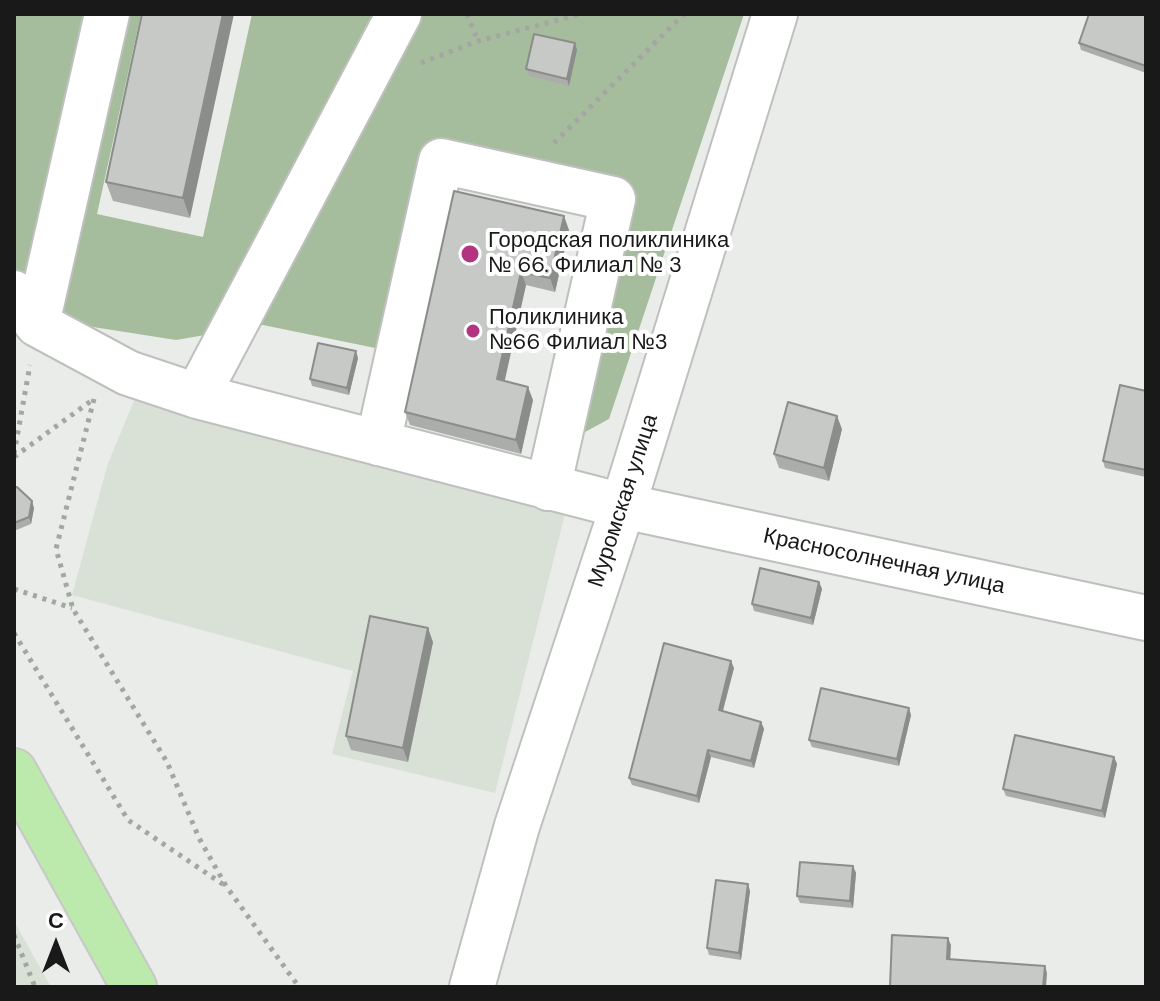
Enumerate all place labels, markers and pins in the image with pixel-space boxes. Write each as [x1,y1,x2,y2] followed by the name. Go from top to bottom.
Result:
[488,228,729,280] place label: Городская поликлиника № 66. Филиал № 3
[459,243,481,265] marker: Городская поликлиника № 66. Филиал № 3
[489,305,668,356] place label: Поликлиника №66 Филиал №3
[464,322,482,340] marker: Поликлиника №66 Филиал №3

